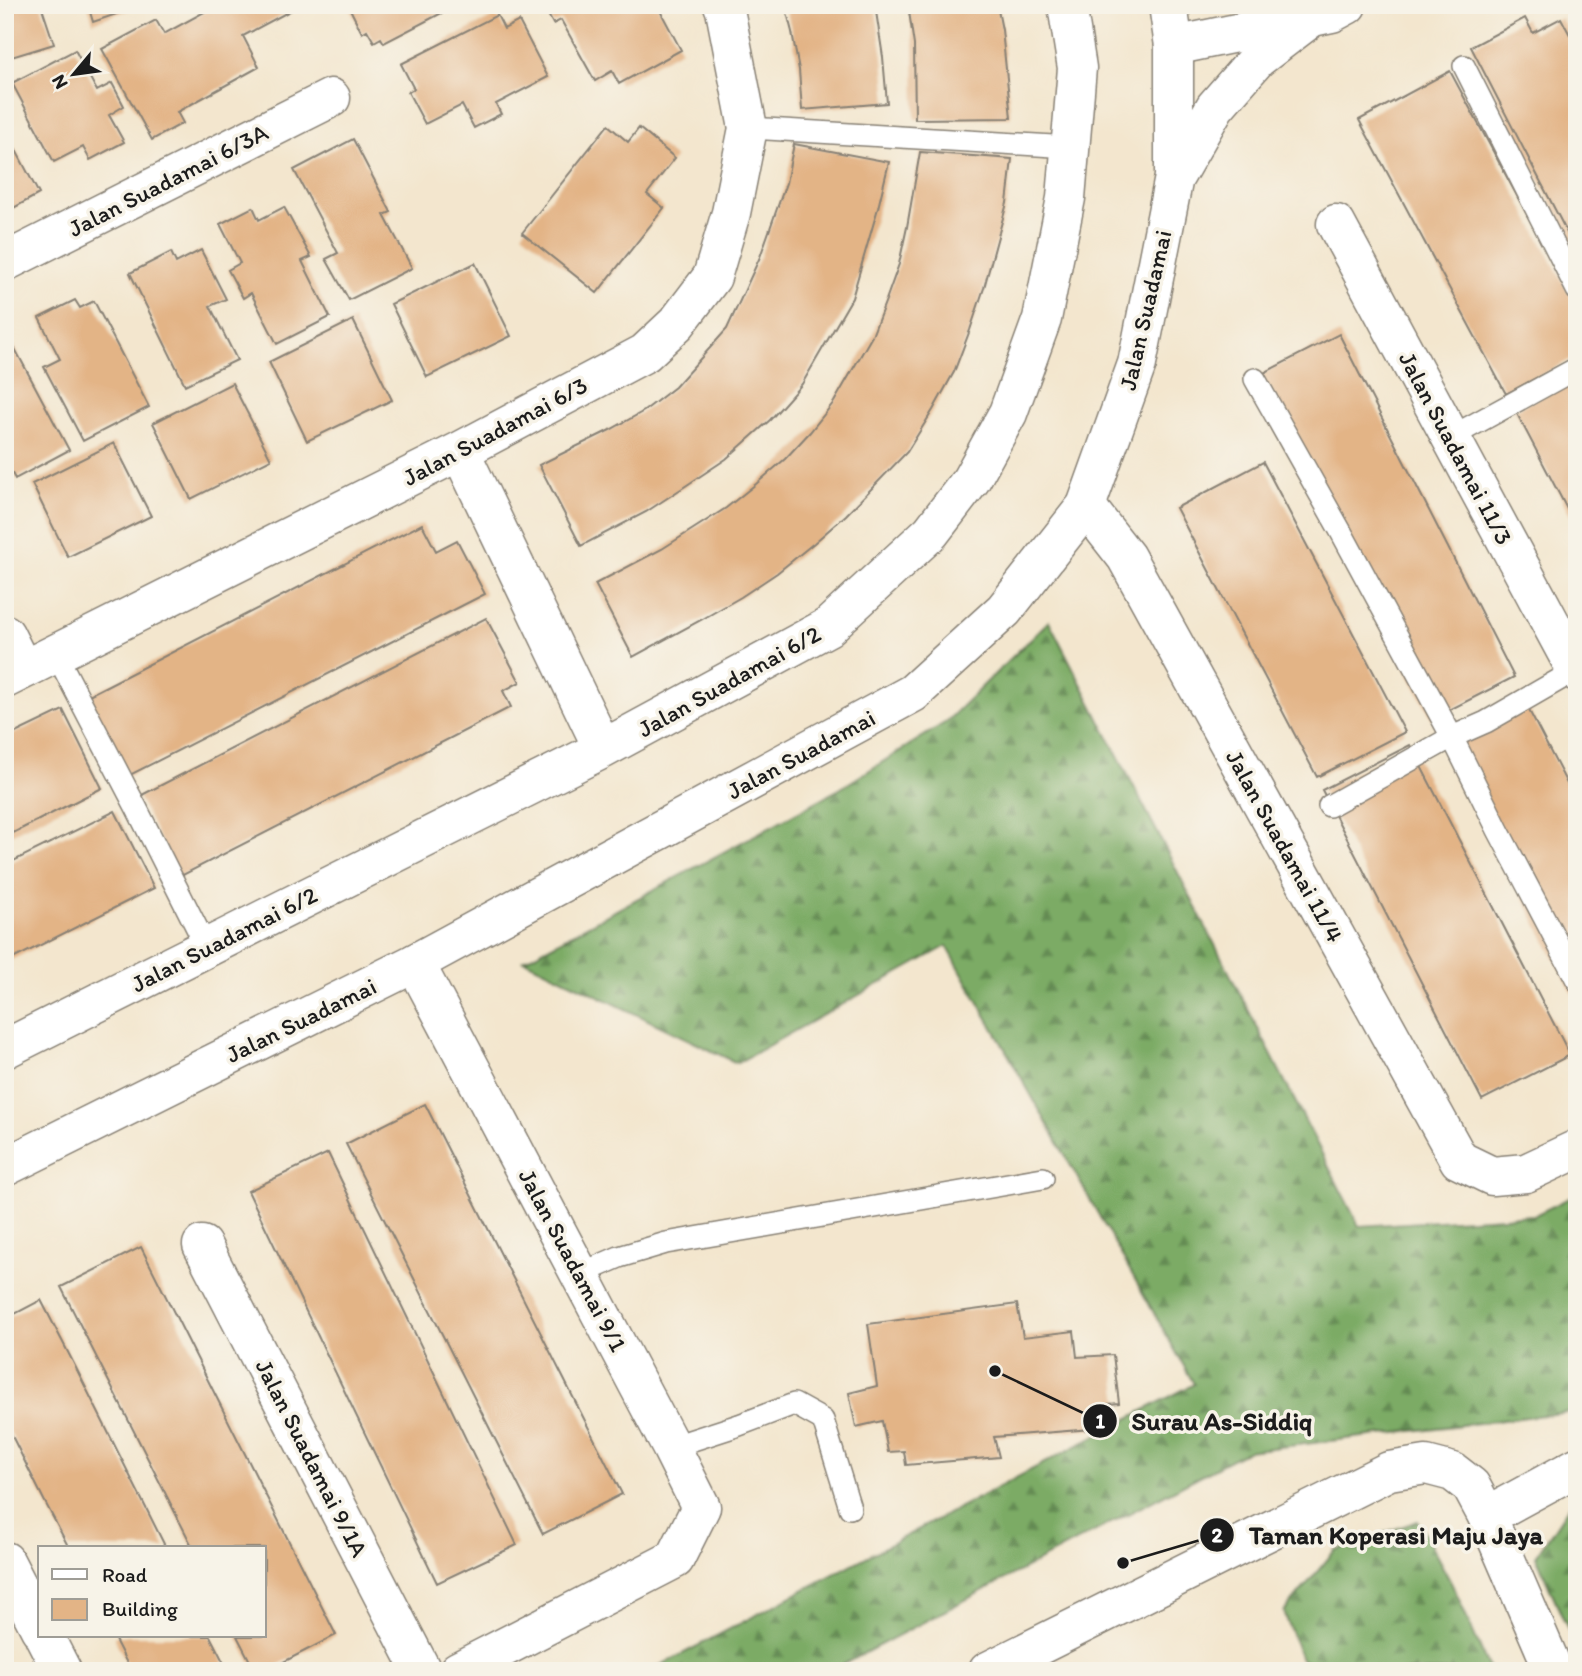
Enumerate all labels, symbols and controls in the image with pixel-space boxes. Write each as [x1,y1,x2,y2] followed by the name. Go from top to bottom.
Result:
[38,38,108,108] north arrow
[46,71,73,93] text: N
[63,117,273,243] street label: Jalan Suadamai 6/3A
[1112,227,1178,393] street label: Jalan Suadamai
[1393,347,1519,549] street label: Jalan Suadamai 11/3
[398,370,592,492] street label: Jalan Suadamai 6/3
[633,619,826,743] street label: Jalan Suadamai 6/2
[722,703,880,805] street label: Jalan Suadamai
[1220,745,1350,947] street label: Jalan Suadamai 11/4
[126,880,322,998] street label: Jalan Suadamai 6/2
[221,971,381,1069] street label: Jalan Suadamai
[513,1164,633,1356] street label: Jalan Suadamai 9/1
[250,1354,374,1562] street label: Jalan Suadamai 9/1A
[1083,1397,1326,1444] callout: Surau As-Siddiq
[1132,1405,1312,1437] text: Surau As-Siddiq
[1095,1408,1105,1433] text: 1
[1200,1511,1557,1558] callout: Taman Koperasi Maju Jaya
[1248,1519,1544,1551] text: Taman Koperasi Maju Jaya
[1211,1522,1223,1547] text: 2
[38,1546,266,1638] legend
[102,1562,148,1587] text: Road
[102,1596,178,1621] text: Building

